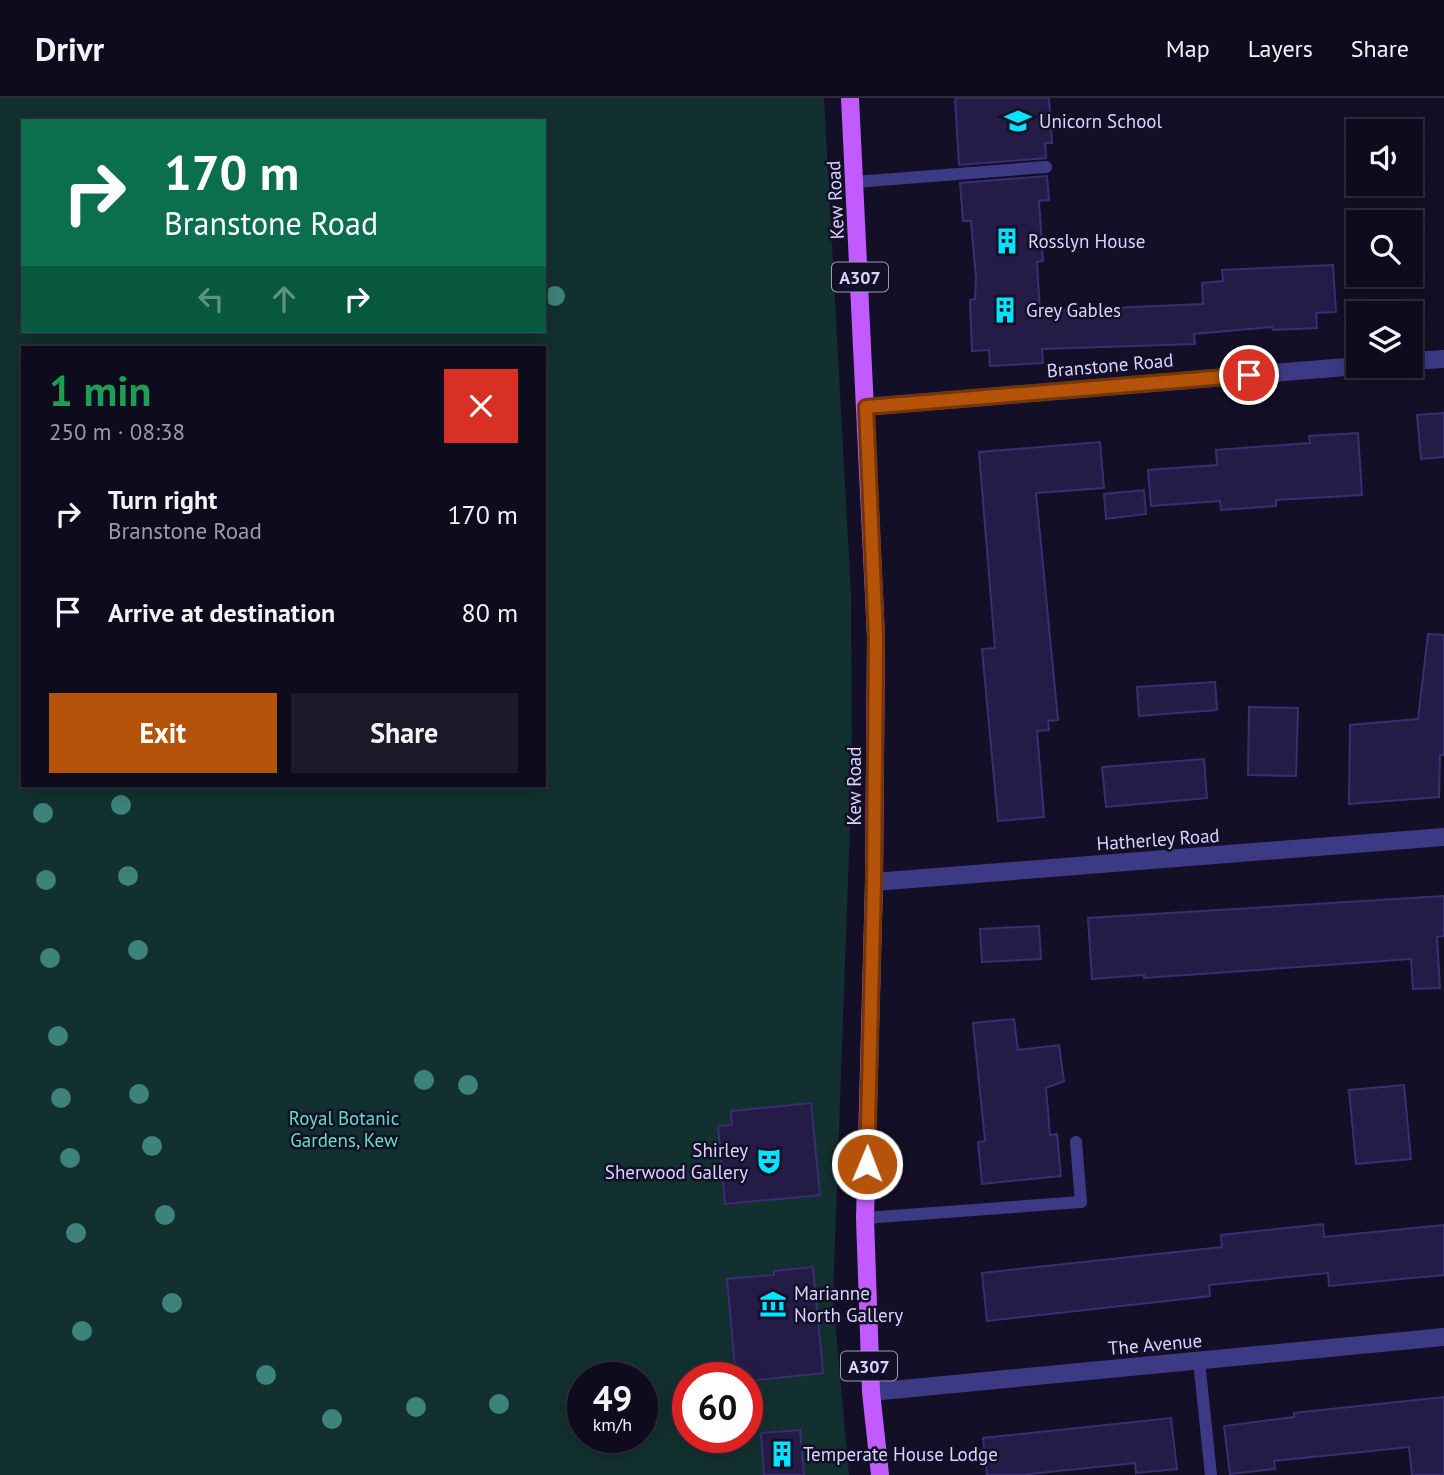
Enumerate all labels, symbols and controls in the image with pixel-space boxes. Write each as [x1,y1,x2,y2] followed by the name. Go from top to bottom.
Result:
[35,27,104,70] text: Drivr
[1166,33,1210,64] text: Map
[1248,33,1313,64] text: Layers
[1351,33,1409,64] text: Share
[1003,106,1033,136] school or university icon: Unicorn School
[1039,109,1163,133] place label: Unicorn School
[1346,119,1423,378] map controls
[1346,119,1423,196] button: sound
[164,140,299,204] text: 170 m
[49,147,140,238] icon: right
[821,160,849,240] street label: Kew Road
[164,202,378,244] text: Branstone Road
[1346,210,1423,287] button: search
[992,226,1022,256] building icon: Rosslyn House
[1028,229,1145,253] place label: Rosslyn House
[832,262,888,292] road number: A307
[192,280,230,318] icon: left
[265,280,303,318] icon: ahead
[338,280,376,318] icon: right
[990,295,1020,325] building icon: Grey Gables
[1026,298,1121,322] place label: Grey Gables
[1346,301,1423,378] button: layers
[1219,345,1279,405] pin
[1046,348,1174,382] street label: Branstone Road
[1230,356,1268,394] icon: arrive
[49,363,151,418] text: 1 min
[444,369,518,443] button: close
[49,417,185,446] text: 250 m · 08:38
[108,483,217,516] text: Turn right
[49,495,87,533] icon: right
[447,498,518,531] text: 170 m
[108,516,262,545] text: Branstone Road
[49,593,87,631] icon: arrive
[108,596,335,629] text: Arrive at destination
[462,596,518,629] text: 80 m
[49,693,277,773] button: Exit
[291,693,518,773] button: Share
[842,747,866,825] street label: Kew Road
[1096,823,1220,855] street label: Hatherley Road
[289,1106,399,1152] park label: Royal Botanic Gardens, Kew
[830,1127,904,1201] position arrow
[605,1138,748,1184] place label: Shirley Sherwood Gallery
[754,1146,784,1176] theatre icon: Shirley Sherwood Gallery
[794,1281,903,1327] place label: Marianne North Gallery
[758,1289,788,1319] museum icon: Marianne North Gallery
[1107,1328,1203,1360] street label: The Avenue
[841,1352,897,1380] road number: A307
[672,1362,763,1453] speed limit sign: 60
[593,1375,632,1421] text: 49
[593,1413,632,1436] text: km/h
[767,1439,797,1469] building icon: Temperate House Lodge
[803,1442,998,1466] place label: Temperate House Lodge

